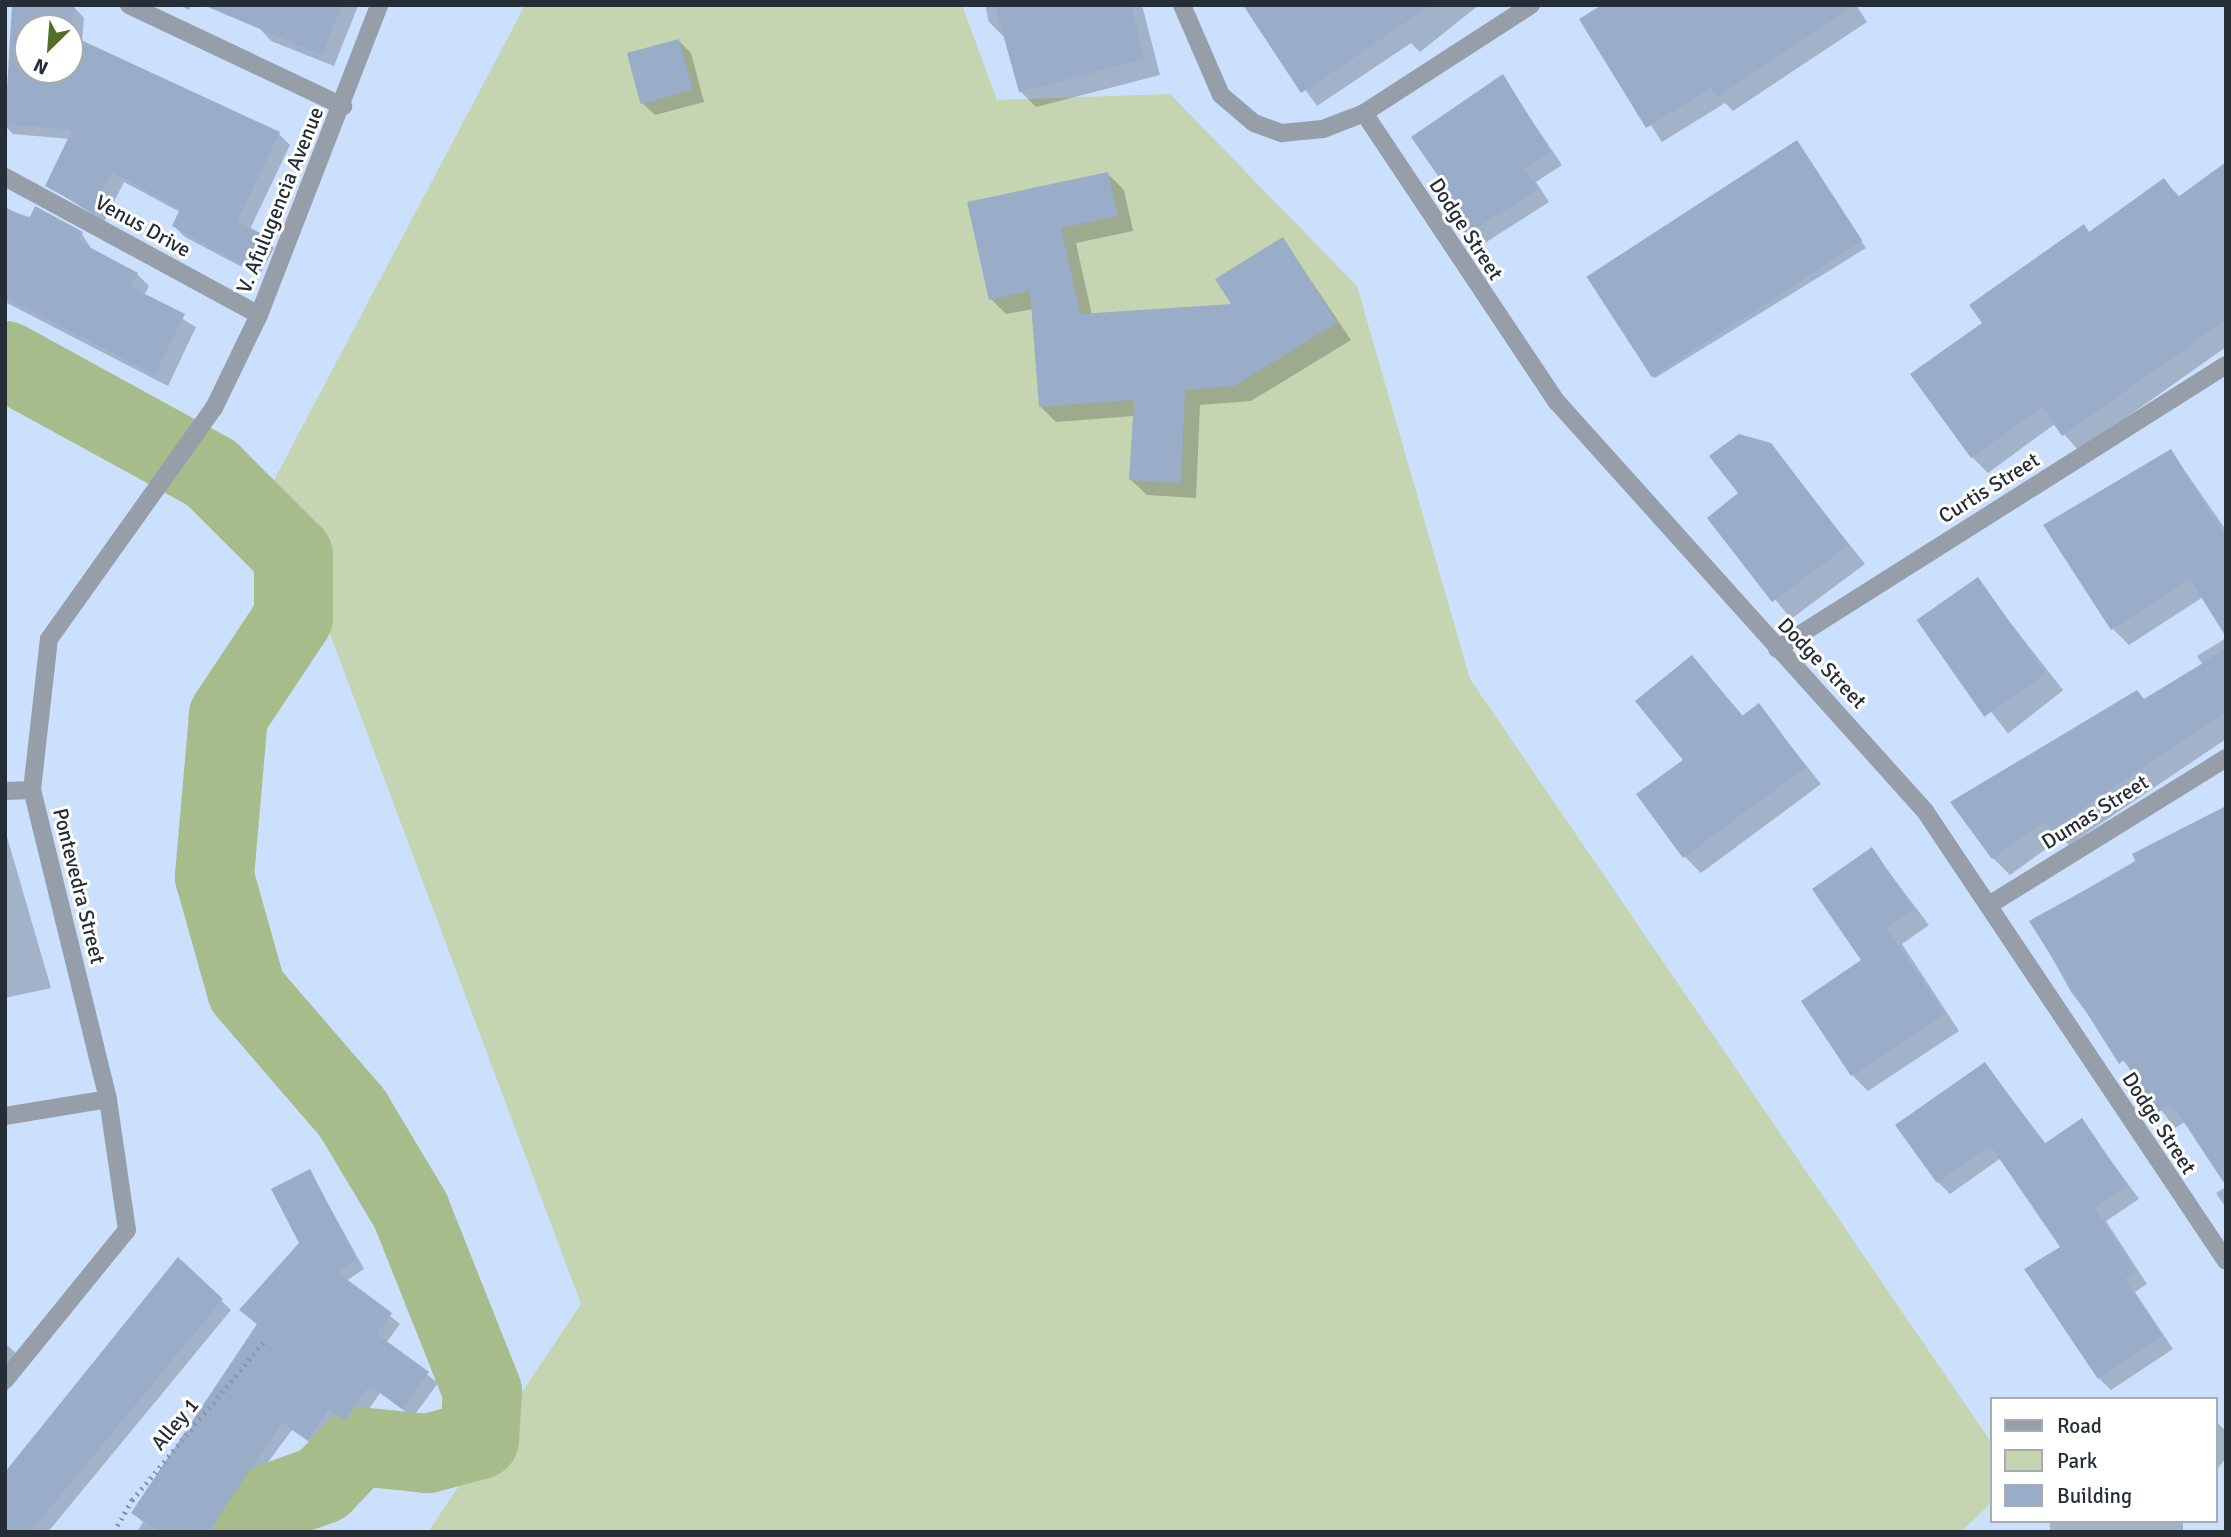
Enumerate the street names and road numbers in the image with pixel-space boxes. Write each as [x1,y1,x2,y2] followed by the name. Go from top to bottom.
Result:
[231,103,329,297] street label: V. Afulugencia Avenue
[1424,173,1508,285] street label: Dodge Street
[91,189,195,263] street label: Venus Drive
[1934,447,2044,529] street label: Curtis Street
[1772,612,1872,714] street label: Dodge Street
[2037,769,2153,855] street label: Dumas Street
[47,806,111,966] street label: Pontevedra Street
[2117,1067,2201,1179] street label: Dodge Street
[146,1393,204,1455] street label: Alley 1

